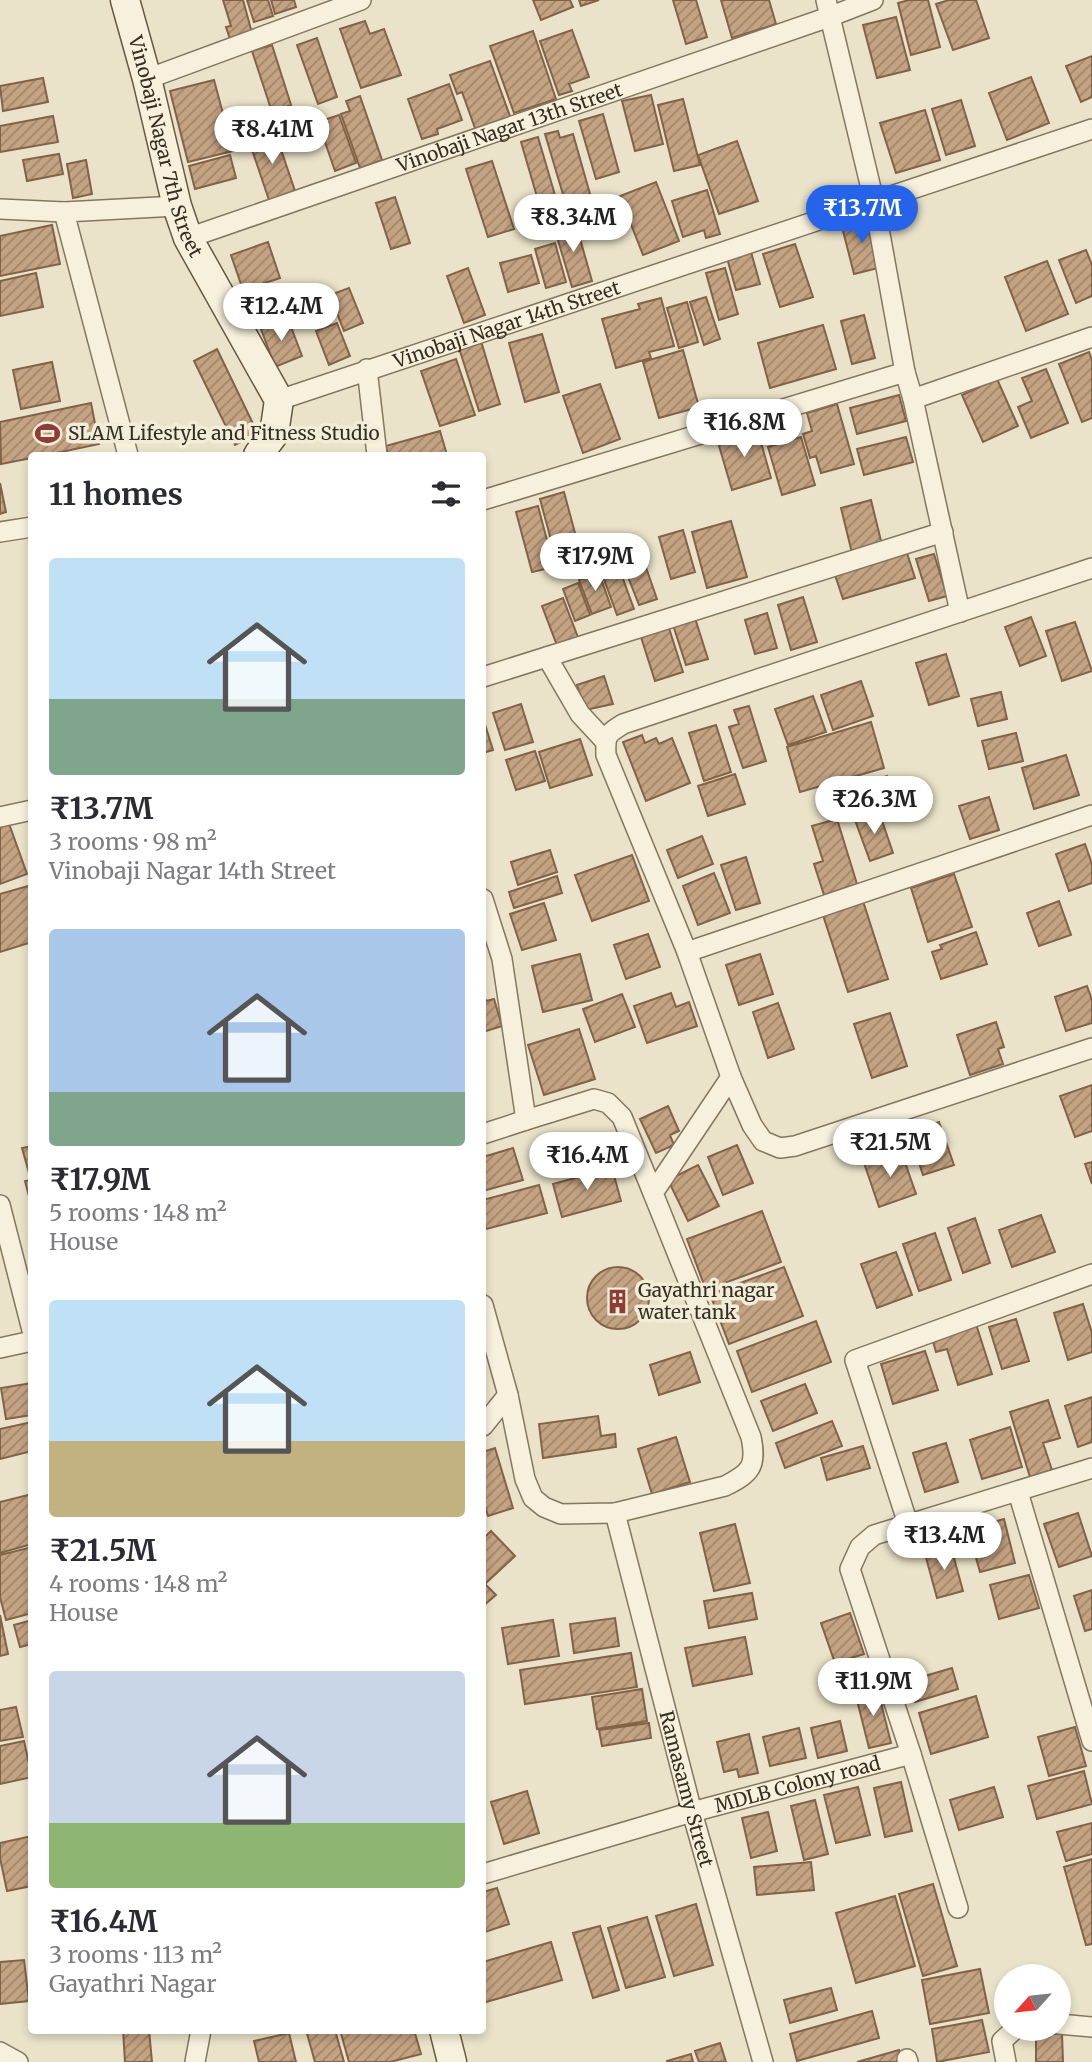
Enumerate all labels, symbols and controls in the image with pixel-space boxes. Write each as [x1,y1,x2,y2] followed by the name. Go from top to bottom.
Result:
[123,32,209,262] street label: Vinobaji Nagar 7th Street
[393,77,626,177] street label: Vinobaji Nagar 13th Street
[215,106,329,166] pin: ₹8.41M
[230,114,314,143] text: ₹8.41M
[805,186,919,245] pin: ₹13.7M
[822,193,902,222] text: ₹13.7M
[516,194,630,254] pin: ₹8.34M
[530,202,616,231] text: ₹8.34M
[389,275,624,373] street label: Vinobaji Nagar 14th Street
[224,284,338,343] pin: ₹12.4M
[239,291,323,320] text: ₹12.4M
[687,400,801,459] pin: ₹16.8M
[702,407,786,436] text: ₹16.8M
[34,419,62,447] sports icon: SLAM Lifestyle and Fitness Studio
[68,421,380,445] place label: SLAM Lifestyle and Fitness Studio
[49,475,183,513] text: 11 homes
[427,475,465,513] icon: filters
[538,534,652,593] pin: ₹17.9M
[556,541,634,570] text: ₹17.9M
[194,604,320,730] icon: home
[817,776,931,836] pin: ₹26.3M
[831,784,917,813] text: ₹26.3M
[49,789,153,827] text: ₹13.7M
[49,827,217,856] text: 3 rooms · 98 m²
[49,856,336,885] text: Vinobaji Nagar 14th Street
[194,975,320,1101] icon: home
[833,1120,947,1179] pin: ₹21.5M
[849,1127,931,1156] text: ₹21.5M
[530,1132,644,1192] pin: ₹16.4M
[545,1140,629,1169] text: ₹16.4M
[49,1160,151,1198] text: ₹17.9M
[49,1198,227,1227] text: 5 rooms · 148 m²
[49,1227,118,1256] text: House
[637,1278,775,1324] place label: Gayathri nagar water tank
[604,1287,632,1315] building icon: Gayathri nagar water tank
[194,1346,320,1472] icon: home
[887,1512,1001,1572] pin: ₹13.4M
[903,1520,985,1549] text: ₹13.4M
[49,1531,156,1569] text: ₹21.5M
[49,1569,227,1598] text: 4 rooms · 148 m²
[49,1598,118,1627] text: House
[816,1658,930,1718] pin: ₹11.9M
[834,1666,912,1695] text: ₹11.9M
[654,1708,719,1870] street label: Ramasamy Street
[194,1717,320,1843] icon: home
[712,1751,883,1818] street label: MDLB Colony road
[49,1902,158,1940] text: ₹16.4M
[49,1940,222,1969] text: 3 rooms · 113 m²
[994,1964,1071,2040] north arrow
[994,1964,1071,2041] map controls
[49,1969,217,1998] text: Gayathri Nagar

